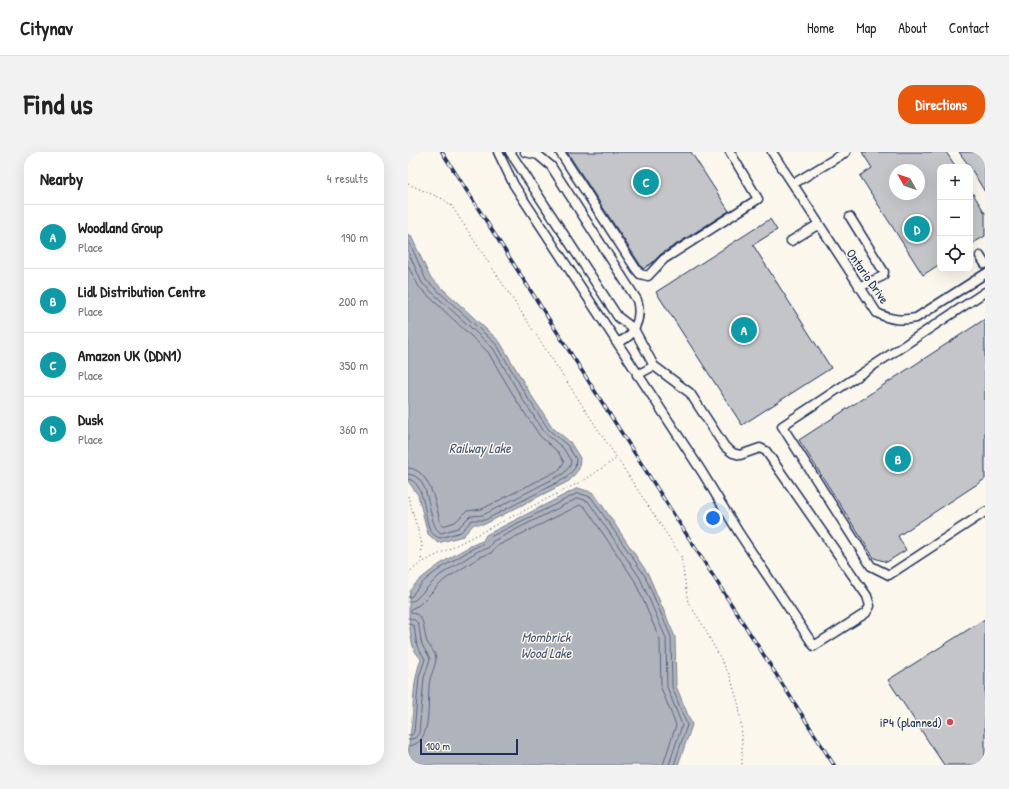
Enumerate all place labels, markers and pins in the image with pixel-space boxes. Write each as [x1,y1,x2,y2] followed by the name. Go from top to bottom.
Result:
[633,167,659,197] pin: C
[904,214,930,244] pin: D
[731,315,757,345] pin: A
[885,444,911,474] pin: B
[880,713,942,731] place label: iP4 (planned)
[945,717,955,727] marker: iP4 (planned)

